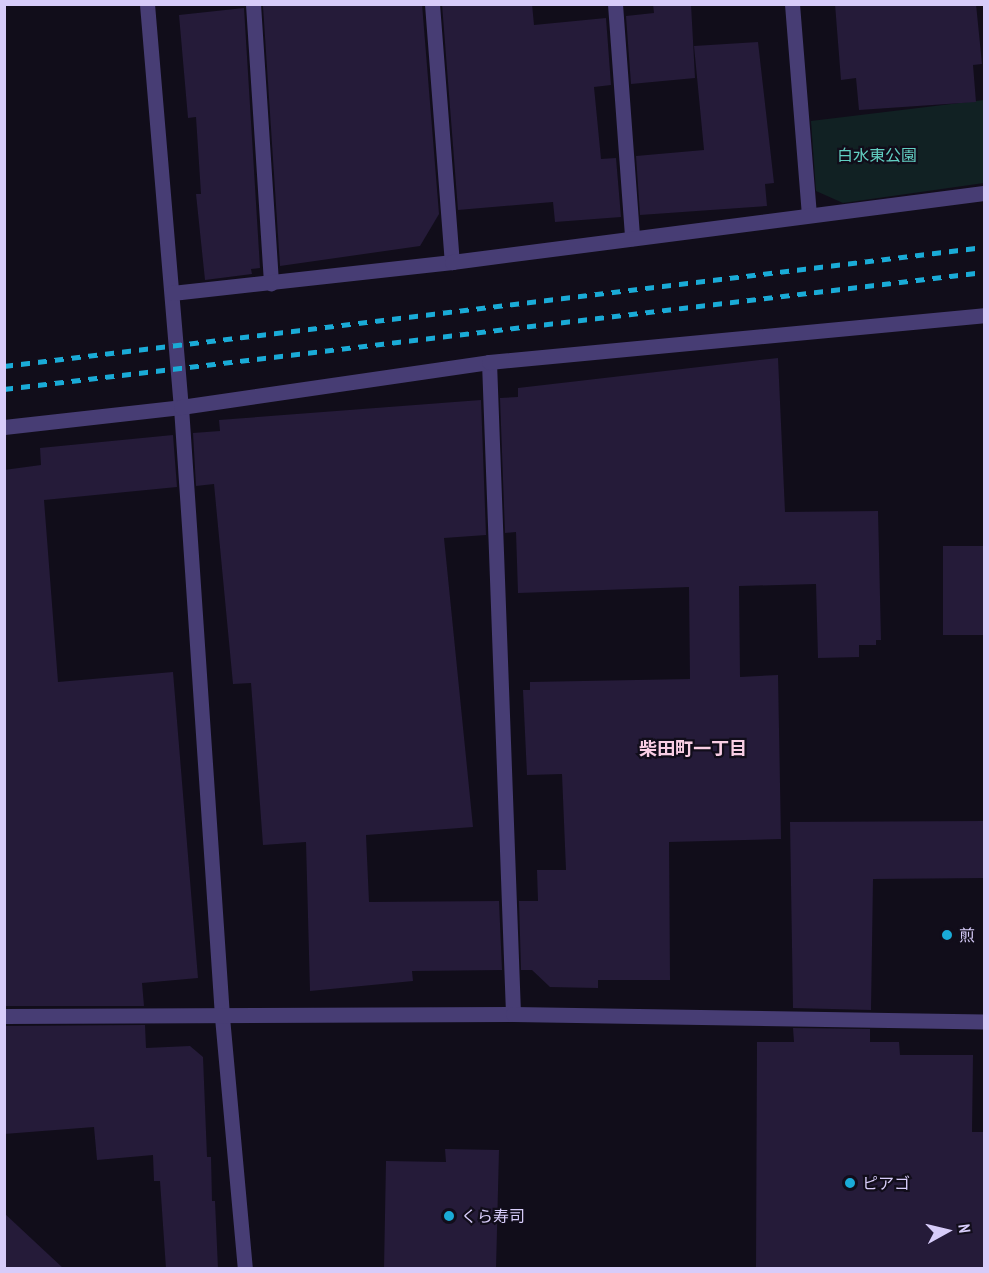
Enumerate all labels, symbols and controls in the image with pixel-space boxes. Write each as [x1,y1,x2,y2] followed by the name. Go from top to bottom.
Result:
[837,145,917,165] park label: 白水東公園
[639,738,747,760] district label: 柴田町一丁目
[959,925,975,945] place label: 煎
[940,928,954,942] marker: 煎
[862,1173,910,1193] place label: ピアゴ
[843,1176,857,1190] marker: ピアゴ
[917,1201,977,1261] north arrow
[461,1206,525,1226] place label: くら寿司
[442,1209,456,1223] marker: くら寿司
[954,1223,975,1234] text: N

